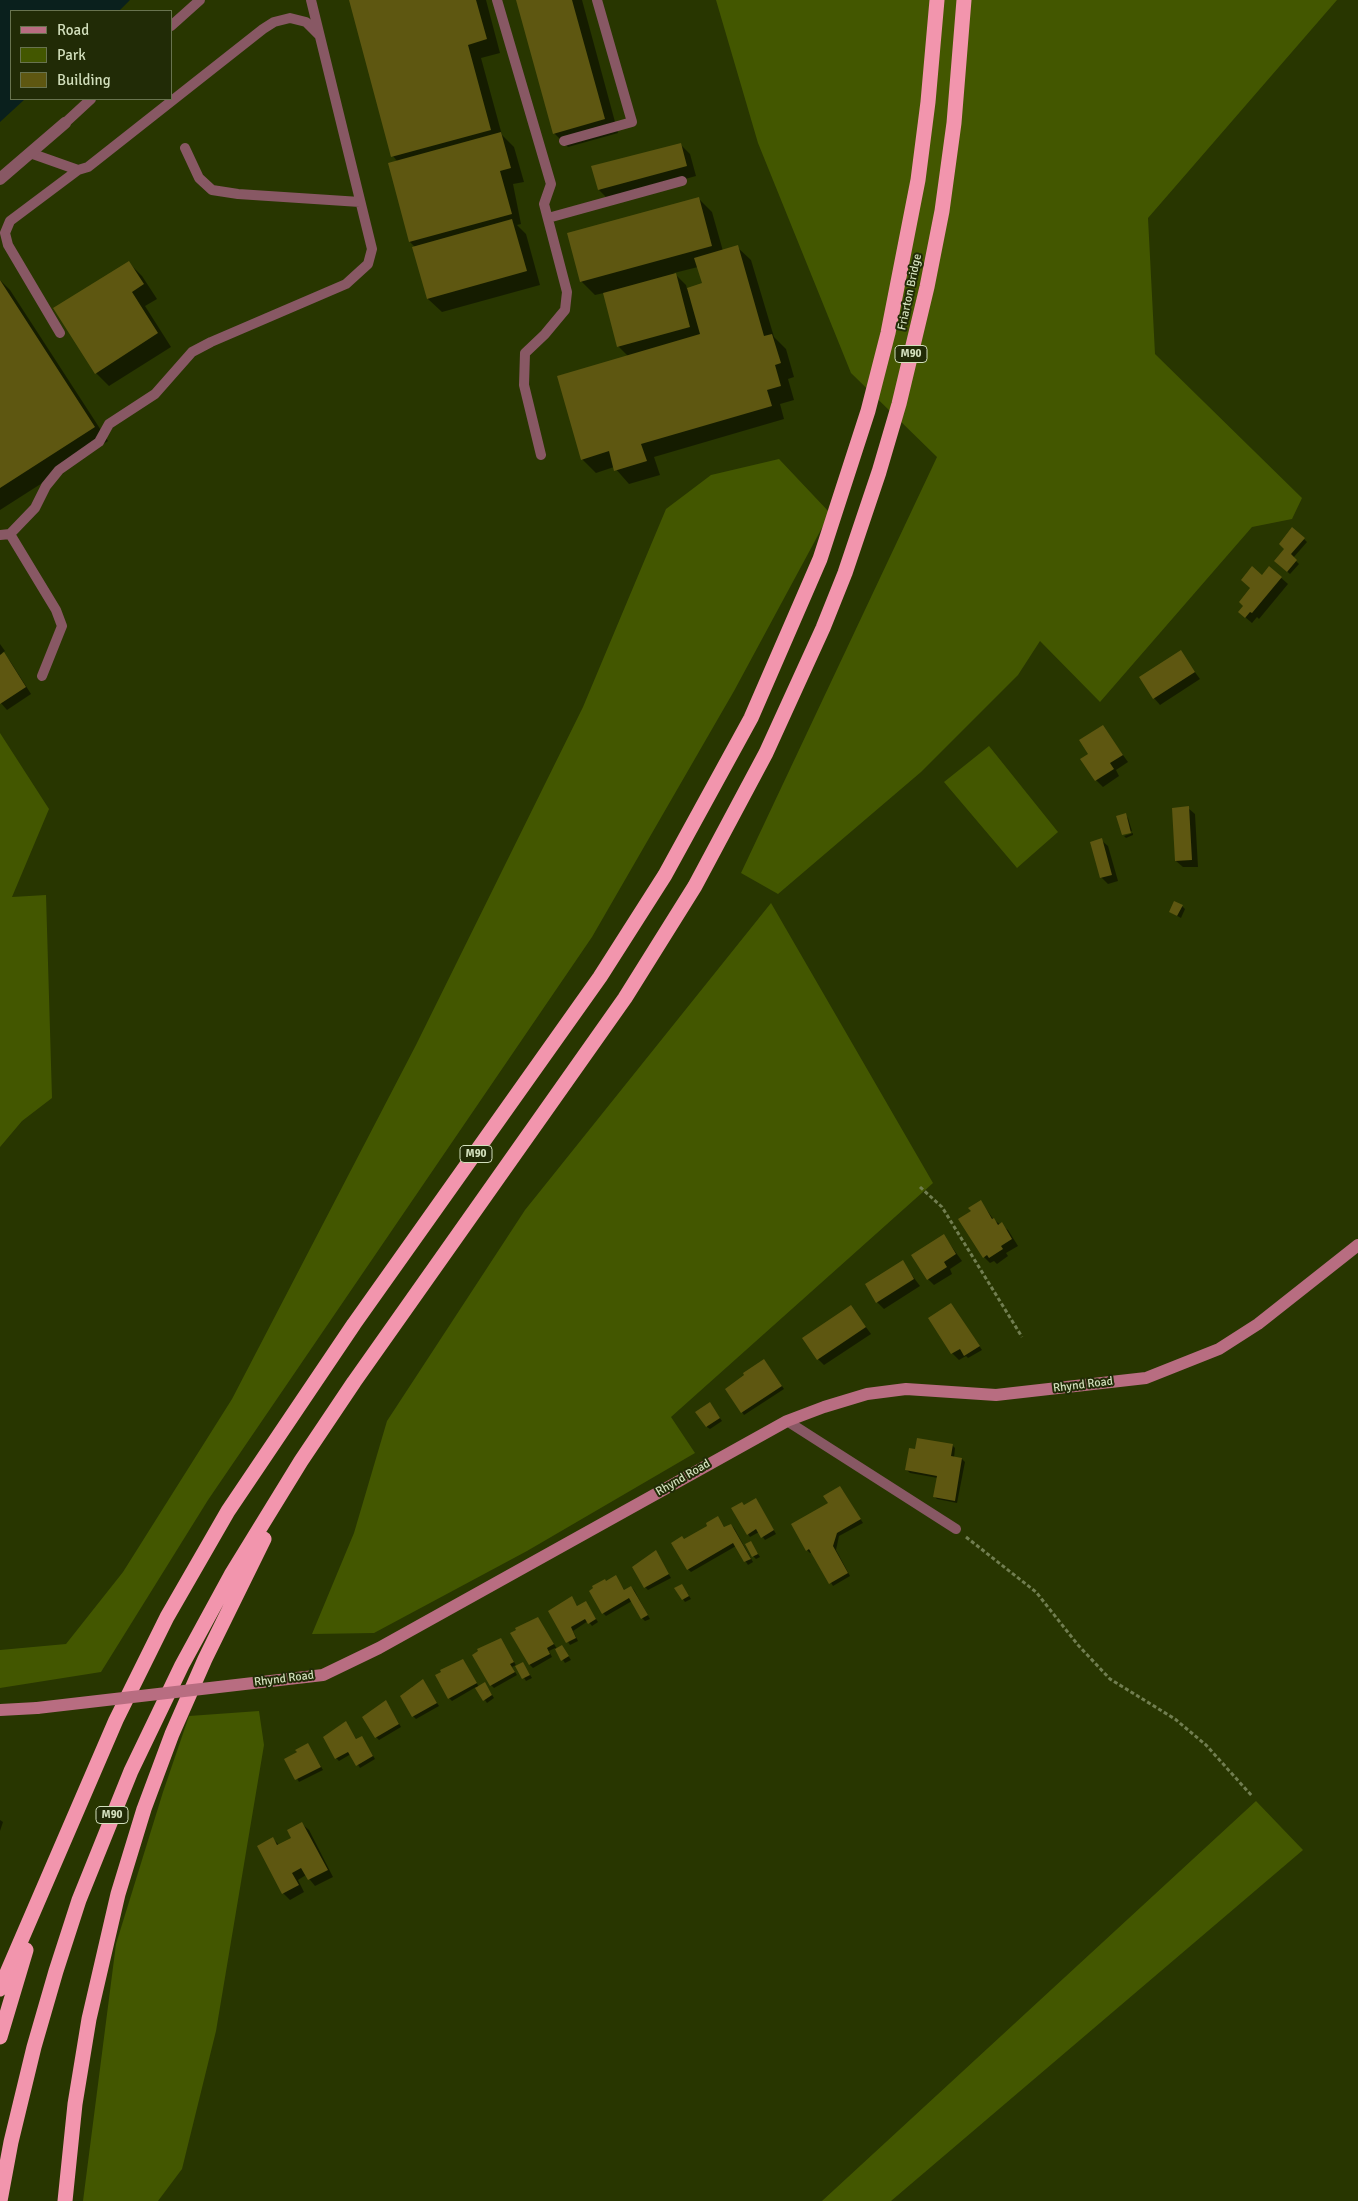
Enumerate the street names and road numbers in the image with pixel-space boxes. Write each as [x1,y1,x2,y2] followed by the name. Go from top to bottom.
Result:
[895,252,925,332] street label: Friarton Bridge
[895,346,927,362] road number: M90
[460,1146,492,1162] road number: M90
[1052,1374,1114,1396] street label: Rhynd Road
[653,1457,713,1499] street label: Rhynd Road
[253,1668,315,1690] street label: Rhynd Road
[96,1806,128,1824] road number: M90

